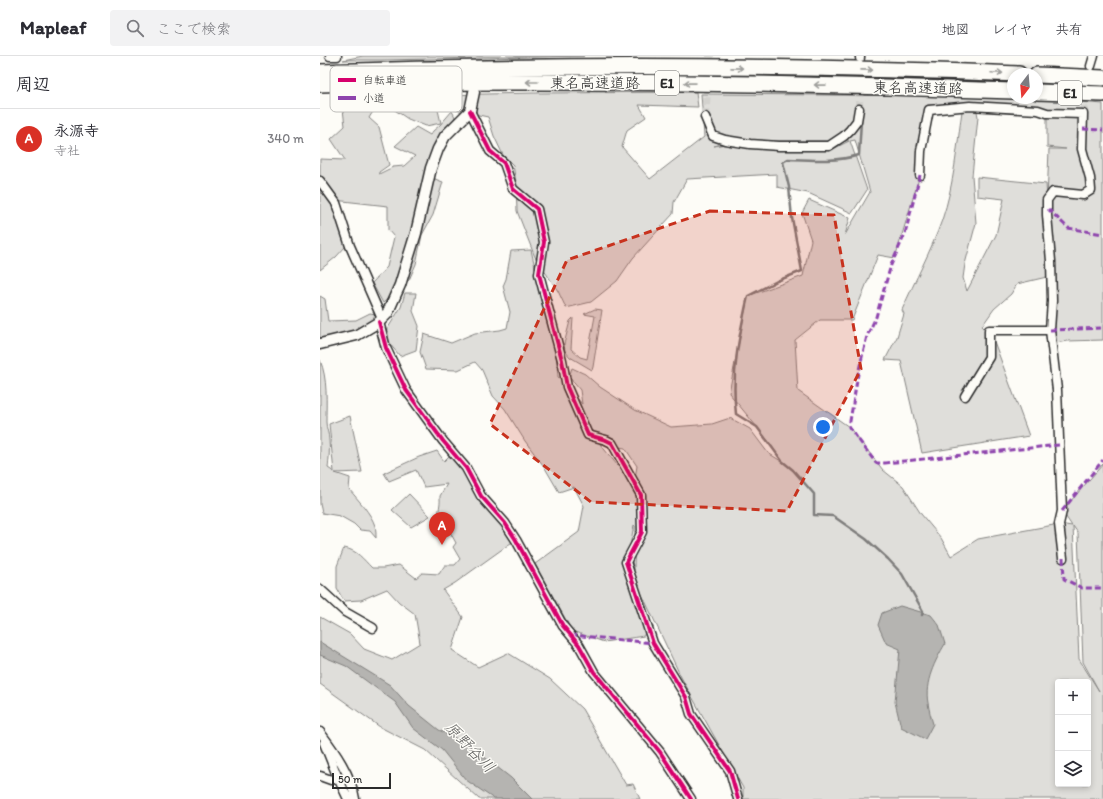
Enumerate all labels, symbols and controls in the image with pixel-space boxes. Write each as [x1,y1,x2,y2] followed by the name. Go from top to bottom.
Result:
[110,10,390,46] search box
[20,16,86,39] text: Mapleaf
[124,17,146,39] icon: search
[156,20,231,38] text: ここで検索
[942,21,970,38] text: 地図
[992,21,1033,38] text: レイヤ
[1055,21,1083,38] text: 共有
[730,64,743,72] one-way arrow
[330,66,462,112] legend
[860,66,873,74] one-way arrow
[1007,68,1043,104] north arrow
[990,69,1003,77] one-way arrow
[655,71,679,95] road number: E1
[16,74,50,94] text: 周辺
[363,74,407,87] text: 自転車道
[550,74,640,92] street label: 東名高速道路
[526,78,539,86] one-way arrow
[873,78,963,98] street label: 東名高速道路
[684,80,697,87] one-way arrow
[1058,81,1082,105] road number: E1
[814,82,827,89] one-way arrow
[363,92,385,105] text: 小道
[54,122,99,140] text: 永源寺
[25,131,33,146] text: A
[267,131,304,146] text: 340 m
[54,143,80,158] text: 寺社
[813,417,833,437] your location
[429,512,455,545] pin: A
[1055,679,1091,787] map controls
[1055,679,1091,715] button: +
[1055,715,1091,751] button: −
[441,717,499,777] water label: 原野谷川
[1055,751,1091,787] button: layers
[332,771,391,790] scale bar
[338,773,362,786] text: 50 m

